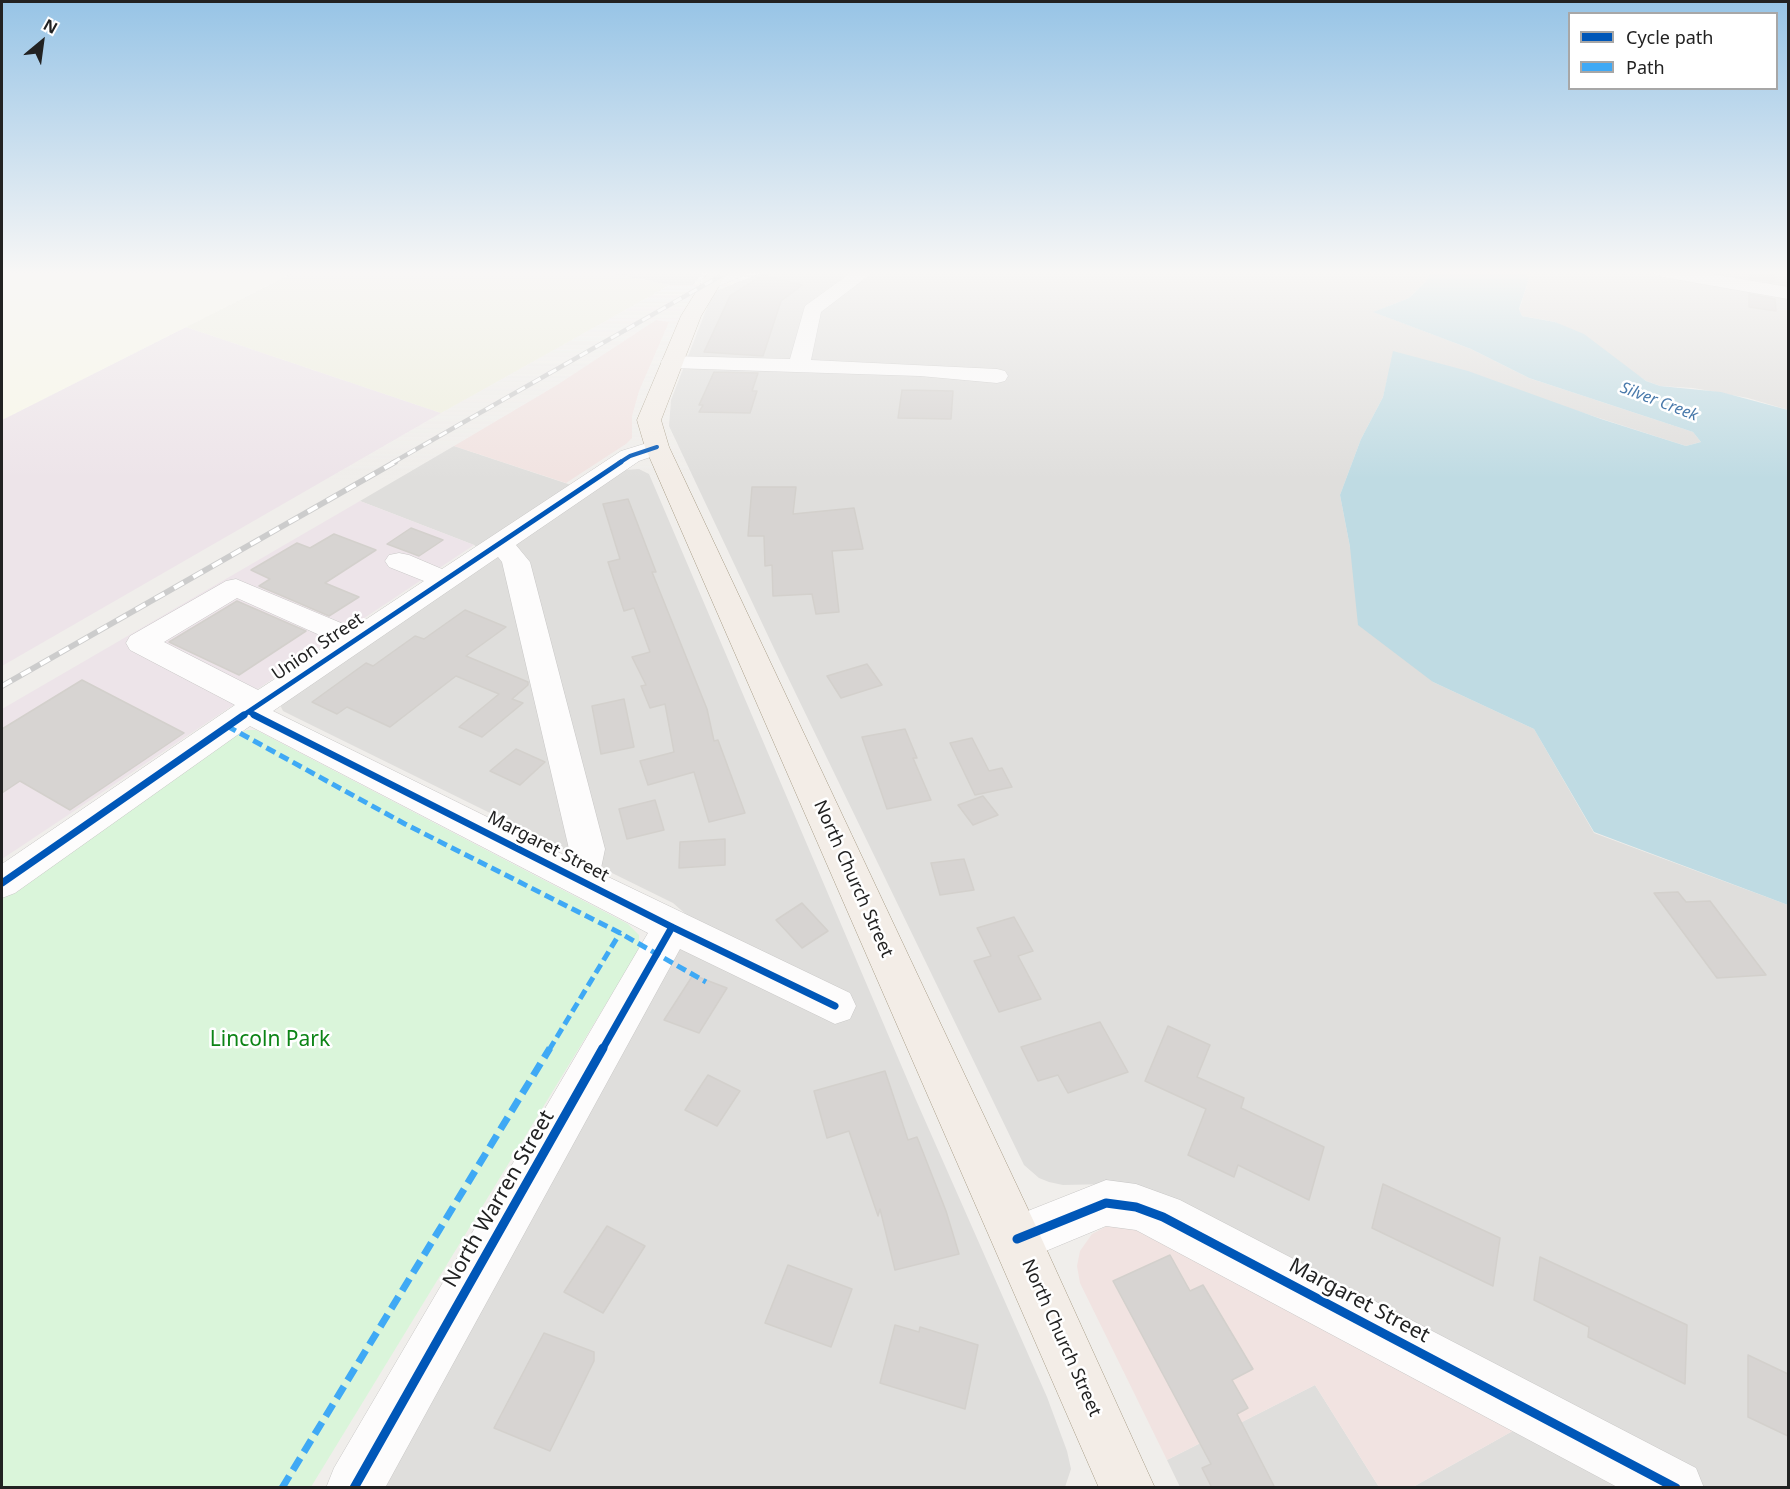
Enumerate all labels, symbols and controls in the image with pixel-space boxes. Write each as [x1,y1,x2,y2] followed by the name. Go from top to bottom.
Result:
[12,12,72,72] north arrow
[1568,12,1778,90] legend
[40,13,62,39] text: N
[1626,25,1713,49] text: Cycle path
[1626,55,1665,79] text: Path
[1617,378,1701,426] water label: Silver Creek
[268,608,368,686] street label: Union Street
[809,797,897,961] street label: North Church Street
[484,807,612,887] street label: Margaret Street
[210,1027,330,1053] park label: Lincoln Park
[438,1106,560,1292] street label: North Warren Street
[1284,1253,1434,1349] street label: Margaret Street
[1017,1256,1105,1420] street label: North Church Street

